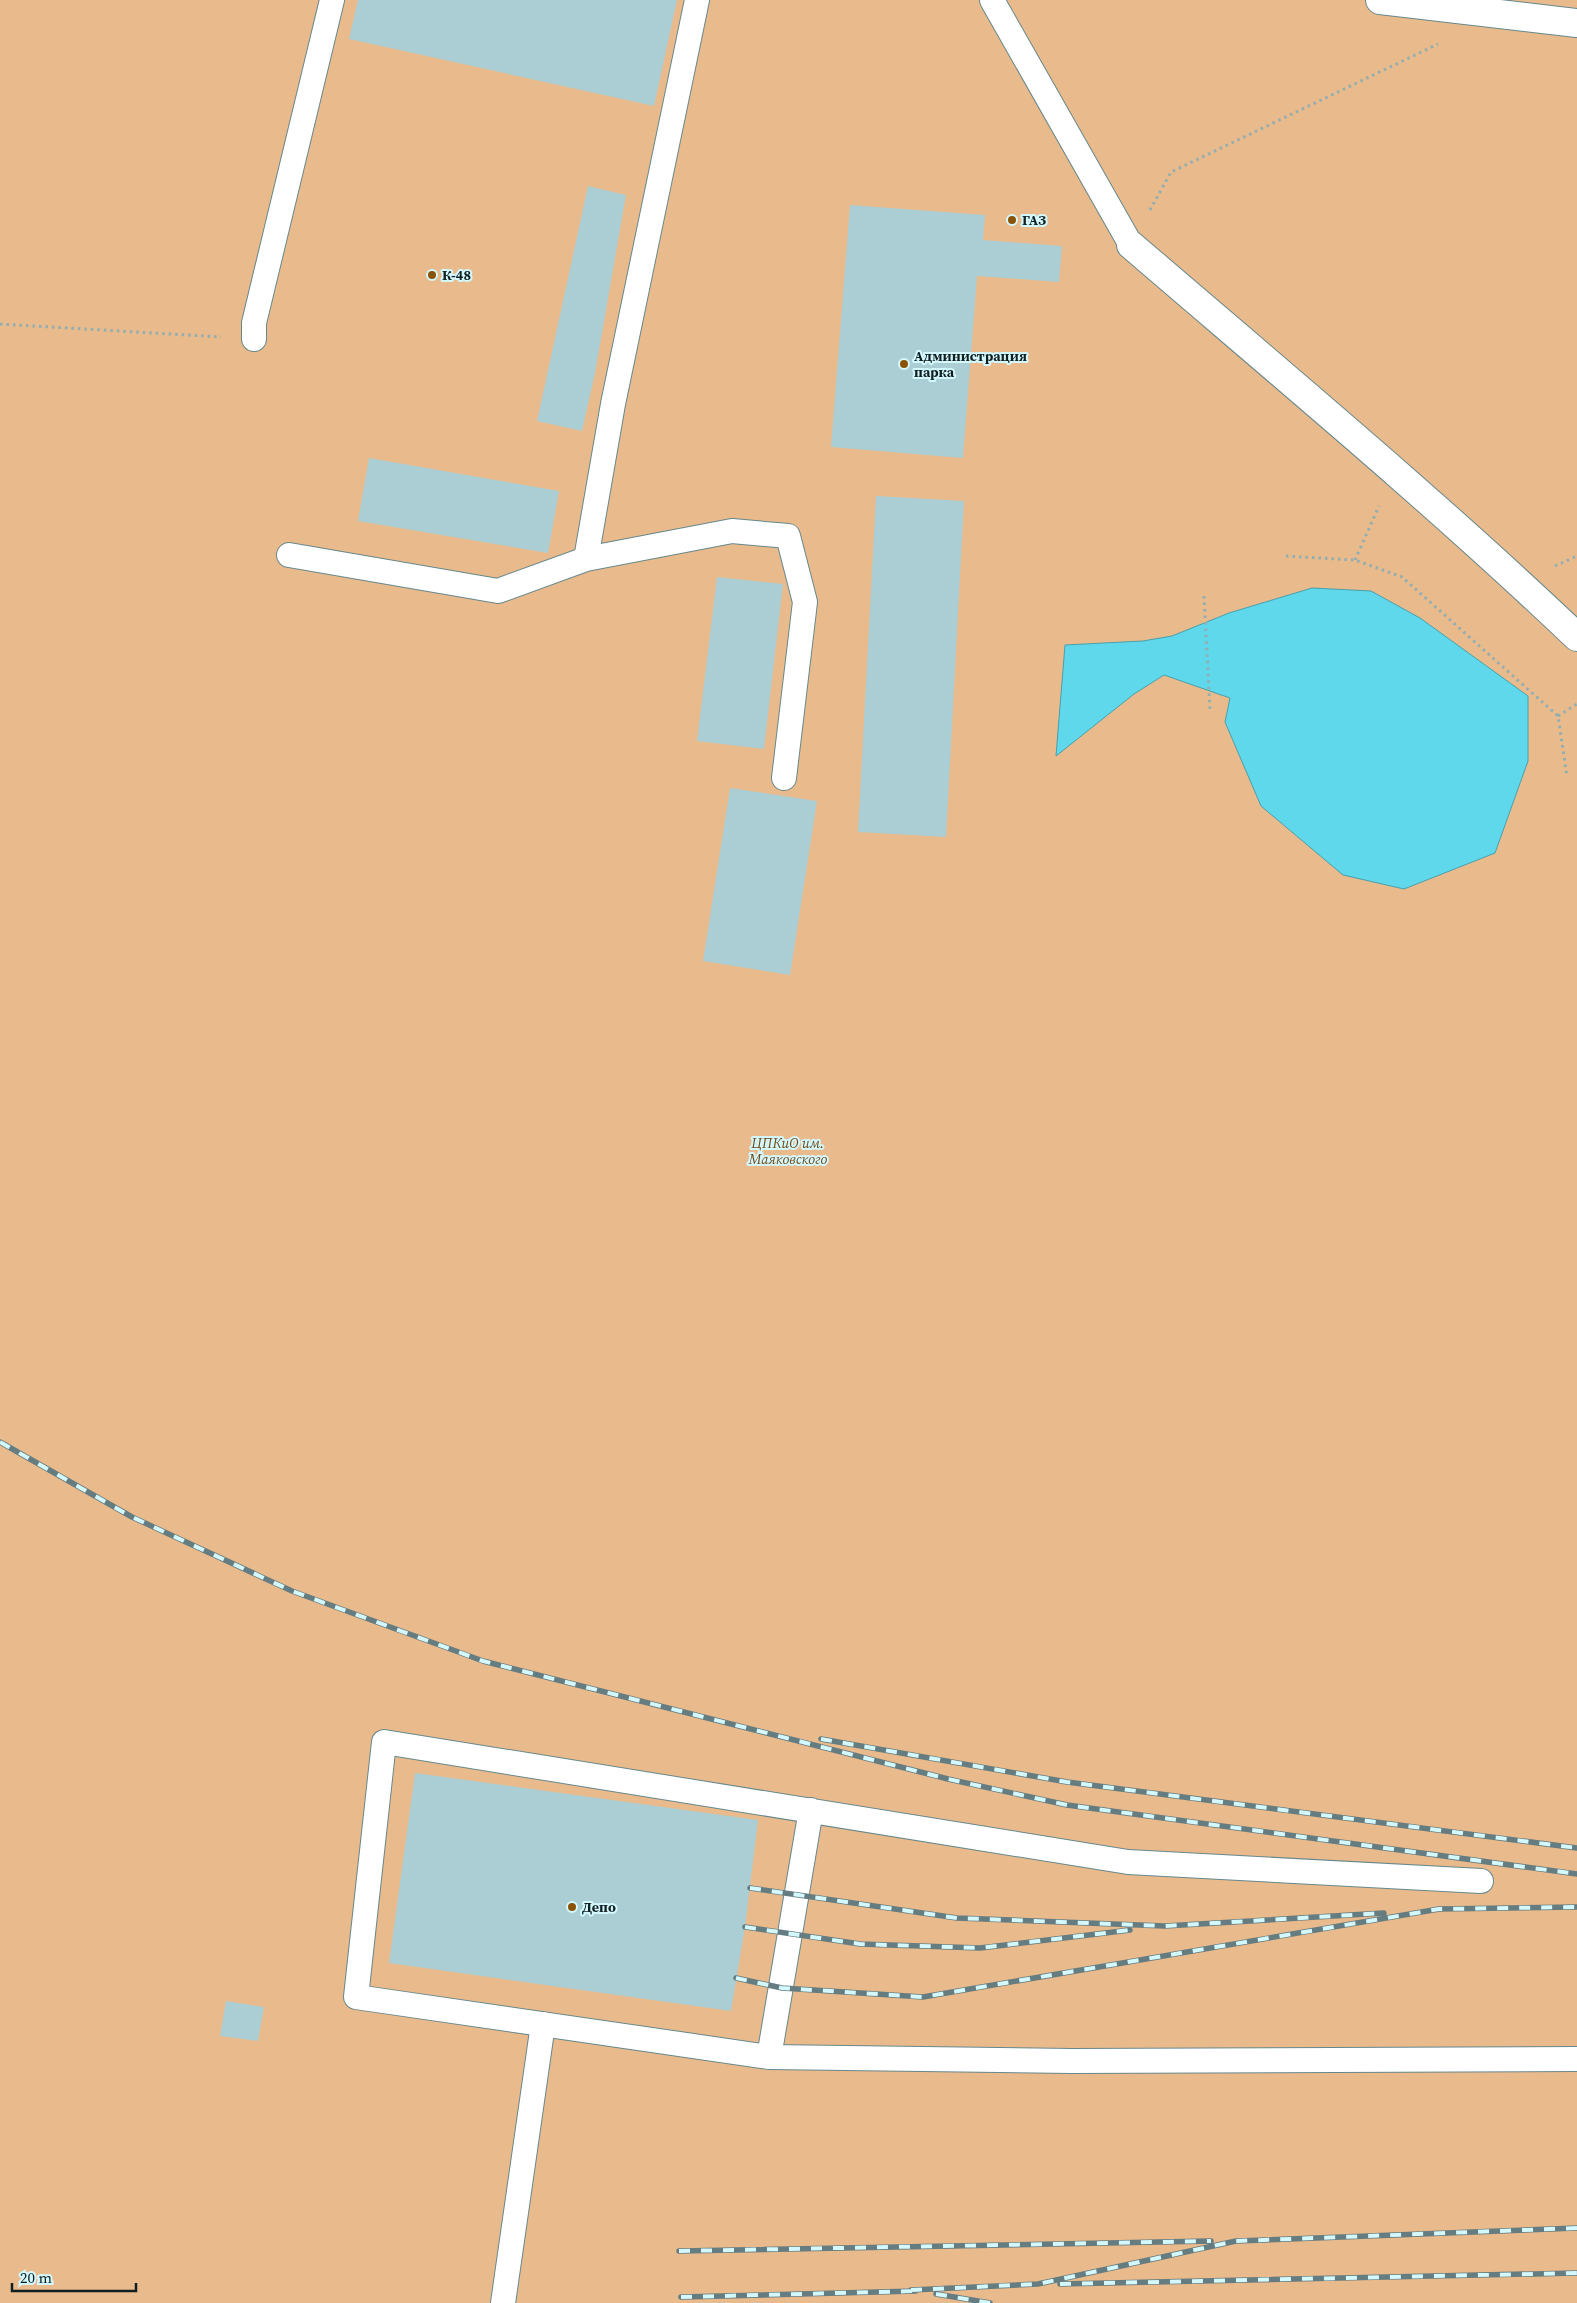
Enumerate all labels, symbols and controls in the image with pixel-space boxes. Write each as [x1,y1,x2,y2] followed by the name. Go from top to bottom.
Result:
[1022,210,1046,230] place label: ГАЗ
[1006,214,1018,226] marker: ГАЗ
[442,265,471,285] place label: К-48
[426,269,438,281] marker: К-48
[914,346,1027,382] place label: Администрация парка
[898,358,910,370] marker: Администрация парка
[748,1133,827,1169] park label: ЦПКиО им. Маяковского
[582,1897,616,1917] place label: Депо
[566,1901,578,1913] marker: Депо
[12,2260,136,2292] scale bar
[20,2267,52,2288] text: 20 m

